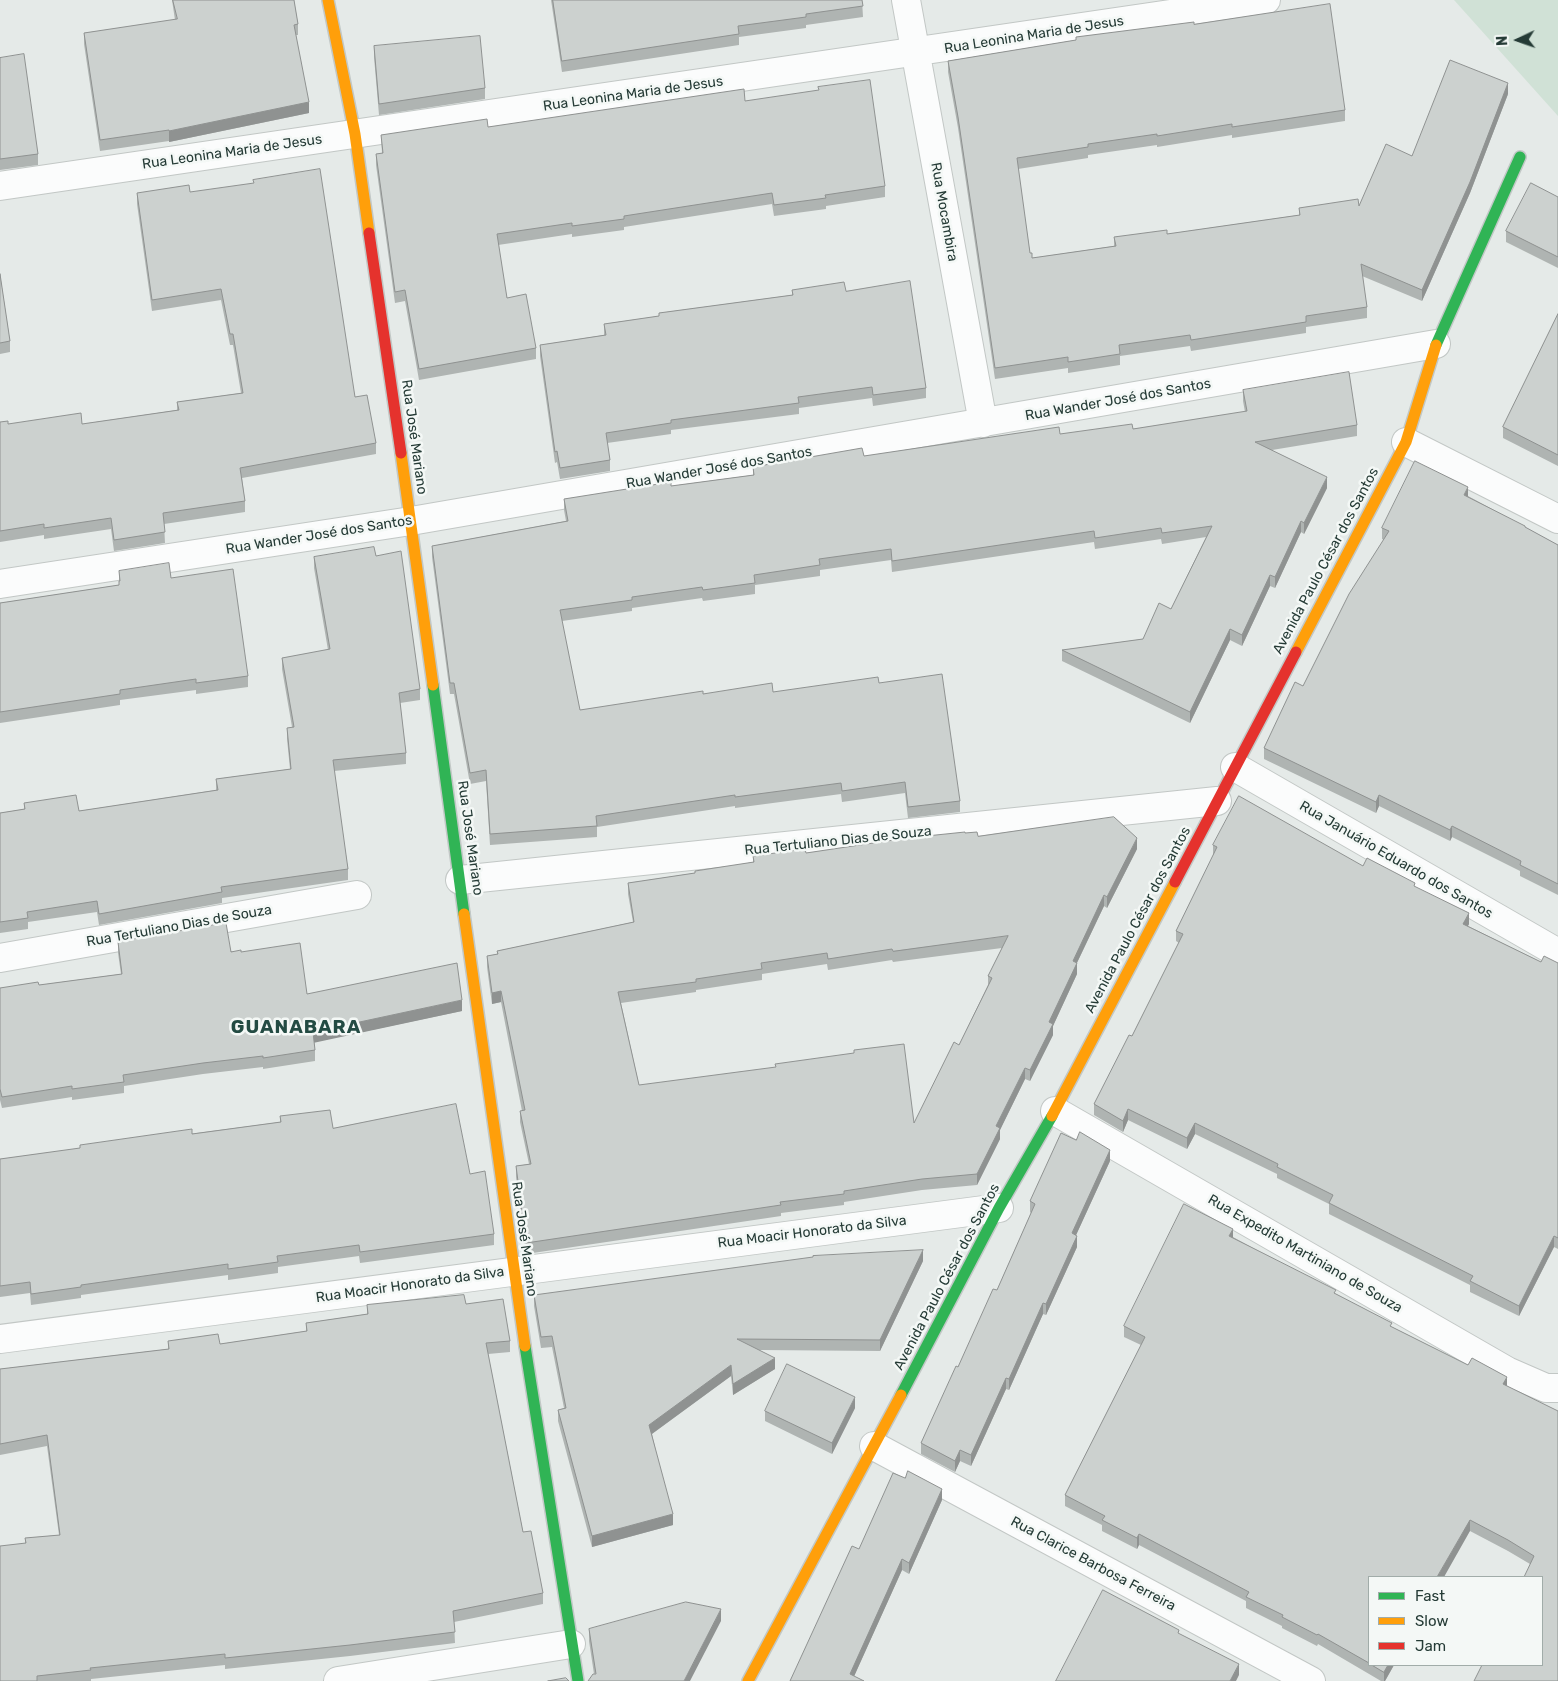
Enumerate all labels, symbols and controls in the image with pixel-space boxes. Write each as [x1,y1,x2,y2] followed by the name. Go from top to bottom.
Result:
[943,12,1125,58] street label: Rua Leonina Maria de Jesus
[1493,15,1543,65] north arrow
[1494,35,1511,46] text: N
[542,73,724,115] street label: Rua Leonina Maria de Jesus
[141,131,323,173] street label: Rua Leonina Maria de Jesus
[927,161,961,263] street label: Rua Mocambira
[1024,375,1212,425] street label: Rua Wander José dos Santos
[398,378,430,496] street label: Rua José Mariano
[625,443,813,493] street label: Rua Wander José dos Santos
[1270,465,1382,657] street label: Avenida Paulo César dos Santos
[225,512,413,558] street label: Rua Wander José dos Santos
[454,779,486,897] street label: Rua José Mariano
[1296,798,1496,922] street label: Rua Januário Eduardo dos Santos
[744,823,932,859] street label: Rua Tertuliano Dias de Souza
[1082,824,1194,1016] street label: Avenida Paulo César dos Santos
[85,901,273,951] street label: Rua Tertuliano Dias de Souza
[230,1017,362,1039] district label: GUANABARA
[508,1180,540,1298] street label: Rua José Mariano
[891,1181,1003,1373] street label: Avenida Paulo César dos Santos
[1205,1191,1405,1317] street label: Rua Expedito Martiniano de Souza
[717,1212,907,1252] street label: Rua Moacir Honorato da Silva
[315,1263,505,1307] street label: Rua Moacir Honorato da Silva
[1008,1513,1178,1615] street label: Rua Clarice Barbosa Ferreira
[1368,1576,1543,1666] legend
[1415,1587,1445,1605] text: Fast
[1415,1612,1448,1630] text: Slow
[1415,1637,1446,1655] text: Jam

